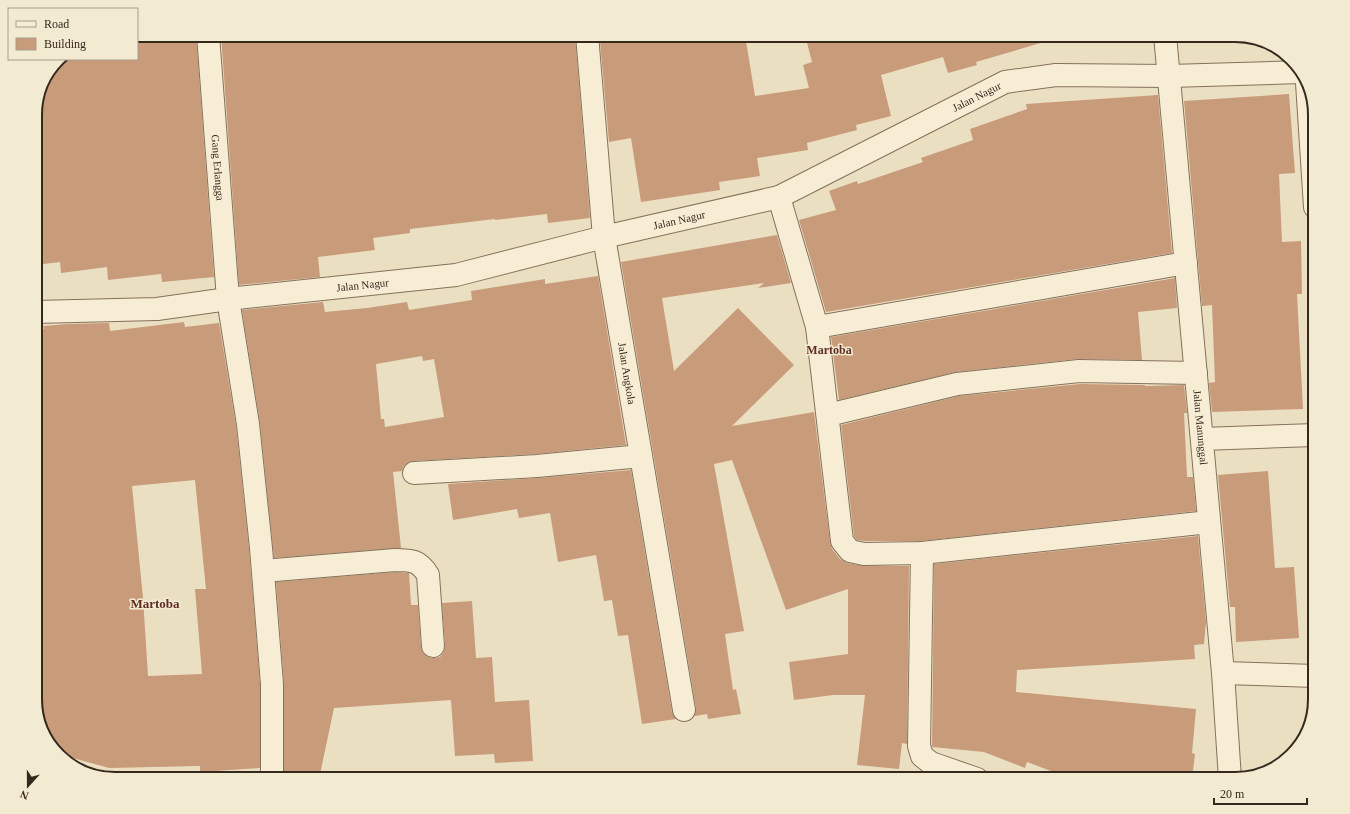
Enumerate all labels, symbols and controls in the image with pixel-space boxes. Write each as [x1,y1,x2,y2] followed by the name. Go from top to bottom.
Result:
[8,8,138,60] legend
[44,17,69,31] text: Road
[44,37,86,51] text: Building
[950,79,1003,114] street label: Jalan Nagur
[210,134,227,201] street label: Gang Erlangga
[652,208,707,232] street label: Jalan Nagur
[336,276,390,294] street label: Jalan Nagur
[616,341,638,405] street label: Jalan Angkola
[806,343,852,357] district label: Martoba
[1191,389,1210,466] street label: Jalan Manunggal
[130,596,180,611] district label: Martoba
[8,766,48,806] north arrow
[1214,780,1307,806] scale bar
[1220,787,1245,801] text: 20 m
[19,788,30,802] text: N

